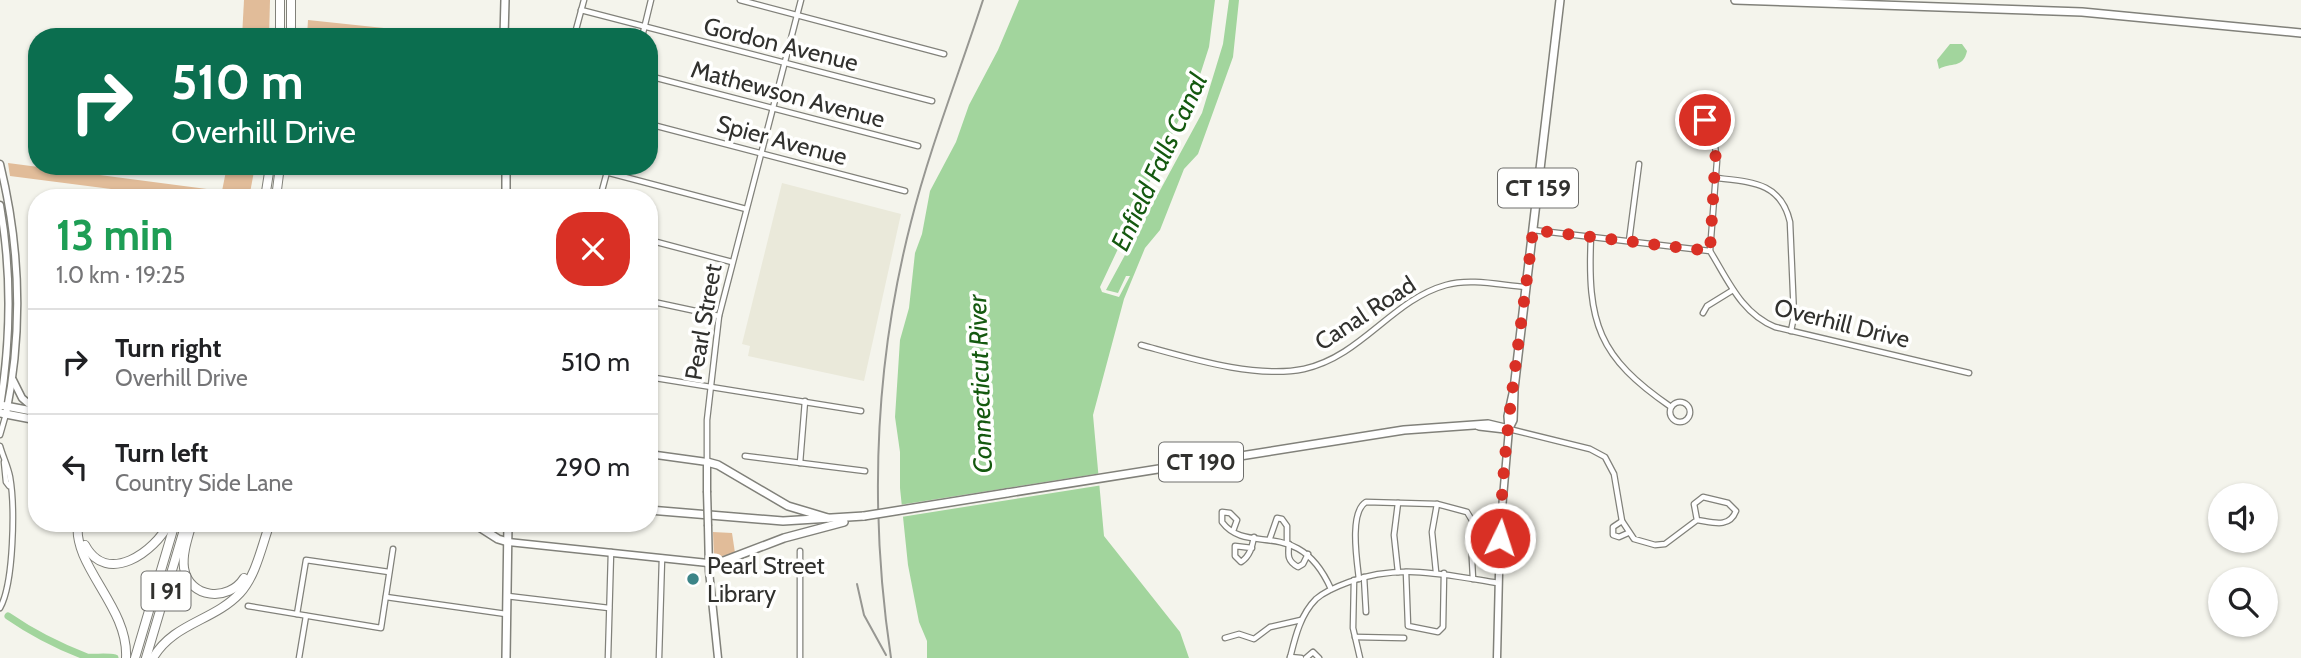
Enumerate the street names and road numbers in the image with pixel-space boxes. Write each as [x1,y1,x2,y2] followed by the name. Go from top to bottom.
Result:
[701,11,861,77] street label: Gordon Avenue
[688,54,888,134] street label: Mathewson Avenue
[714,109,850,171] street label: Spier Avenue
[1498,168,1578,208] road number: CT 159
[679,262,727,382] street label: Pearl Street
[1309,270,1421,356] street label: Canal Road
[1771,292,1913,354] street label: Overhill Drive
[1159,442,1243,482] road number: CT 190
[142,572,190,610] road number: I 91

